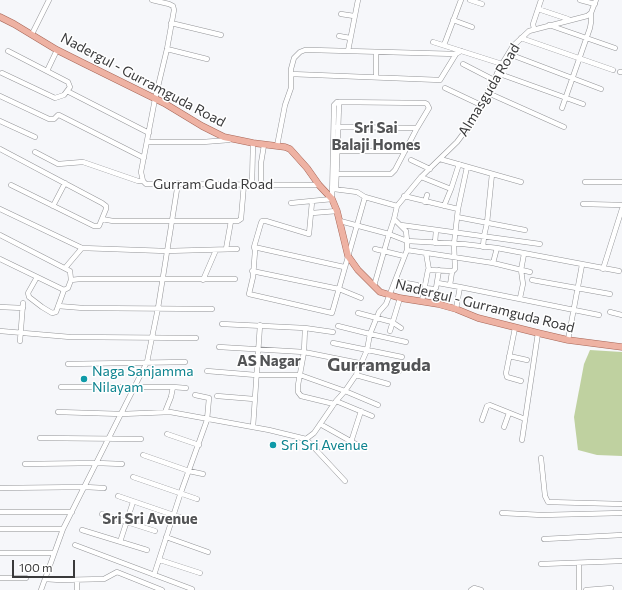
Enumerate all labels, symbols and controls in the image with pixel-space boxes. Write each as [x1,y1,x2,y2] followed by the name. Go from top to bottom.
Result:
[58,29,228,131] street label: Nadergul - Gurramguda Road
[455,41,523,139] street label: Almasguda Road
[331,119,421,154] district label: Sri Sai Balaji Homes
[153,176,273,192] street label: Gurram Guda Road
[394,276,576,336] street label: Nadergul - Gurramguda Road
[237,352,301,370] district label: AS Nagar
[327,354,431,376] district label: Gurramguda
[92,363,194,396] place label: Naga Sanjamma Nilayam
[79,374,89,384] marker: Naga Sanjamma Nilayam
[281,437,368,453] place label: Sri Sri Avenue
[268,440,278,450] marker: Sri Sri Avenue
[102,510,198,528] district label: Sri Sri Avenue
[14,552,77,578] scale bar
[19,560,53,574] text: 100 m

